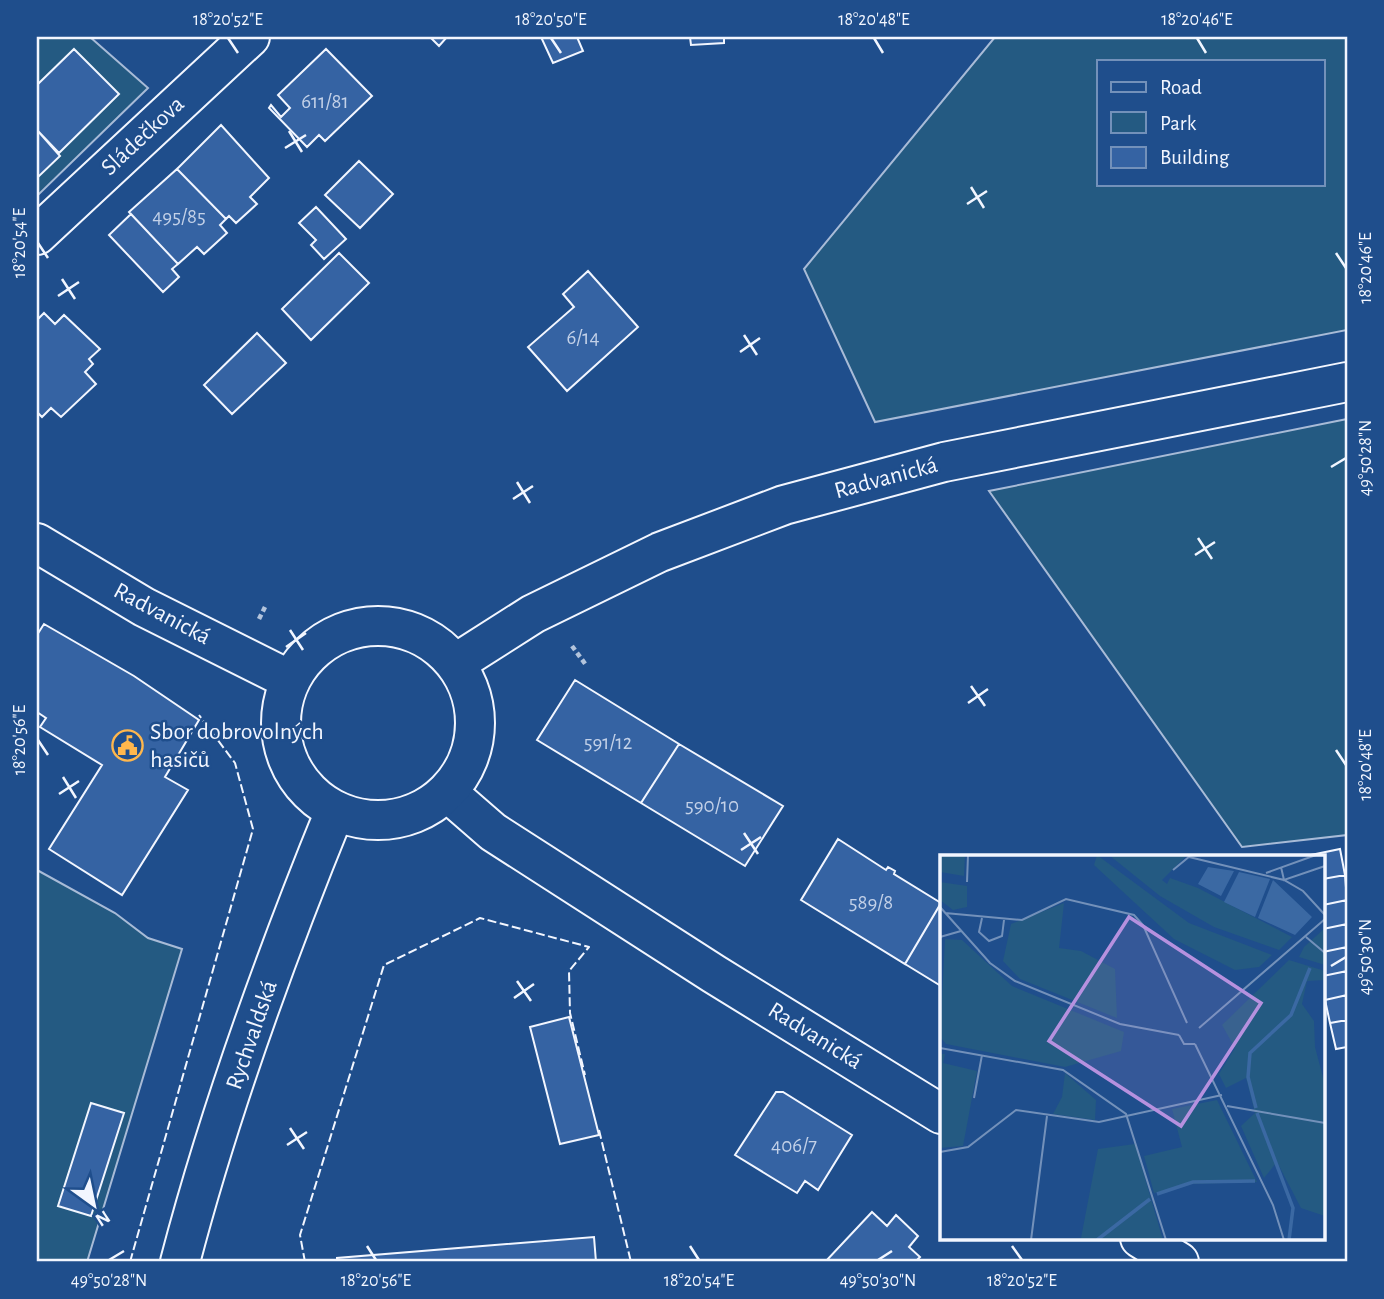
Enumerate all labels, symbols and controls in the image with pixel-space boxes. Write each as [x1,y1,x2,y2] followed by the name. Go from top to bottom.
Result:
[193,11,263,29] text: 18°20'52"E
[515,11,587,29] text: 18°20'50"E
[838,11,910,29] text: 18°20'48"E
[1161,11,1233,29] text: 18°20'46"E
[1097,60,1324,186] legend
[1160,77,1202,98] text: Road
[301,91,349,112] house number: 611/81
[97,92,189,180] street label: Sládečkova
[1160,113,1197,134] text: Park
[1160,147,1230,168] text: Building
[152,206,206,227] house number: 495/85
[11,207,29,278] text: 18°20'54"E
[1357,232,1375,304] text: 18°20'46"E
[566,327,600,348] house number: 6/14
[1357,420,1375,496] text: 49°50'28"N
[832,453,940,503] street label: Radvanická
[110,579,214,649] street label: Radvanická
[11,704,29,775] text: 18°20'56"E
[150,720,324,772] place label: Sbor dobrovolných hasičů
[110,729,144,763] public building icon: Sbor dobrovolných hasičů
[1357,729,1375,801] text: 18°20'48"E
[584,732,632,753] house number: 591/12
[685,795,739,816] house number: 590/10
[940,855,1324,1240] inset map
[849,892,893,913] house number: 589/8
[1357,919,1375,995] text: 49°50'30"N
[222,977,282,1093] street label: Rychvaldská
[764,998,866,1074] street label: Radvanická
[771,1135,817,1156] house number: 406/7
[60,1170,130,1240] north arrow
[92,1206,113,1230] text: N
[71,1272,147,1290] text: 49°50'28"N
[341,1272,412,1290] text: 18°20'56"E
[664,1272,735,1290] text: 18°20'54"E
[840,1272,916,1290] text: 49°50'30"N
[987,1272,1057,1290] text: 18°20'52"E

